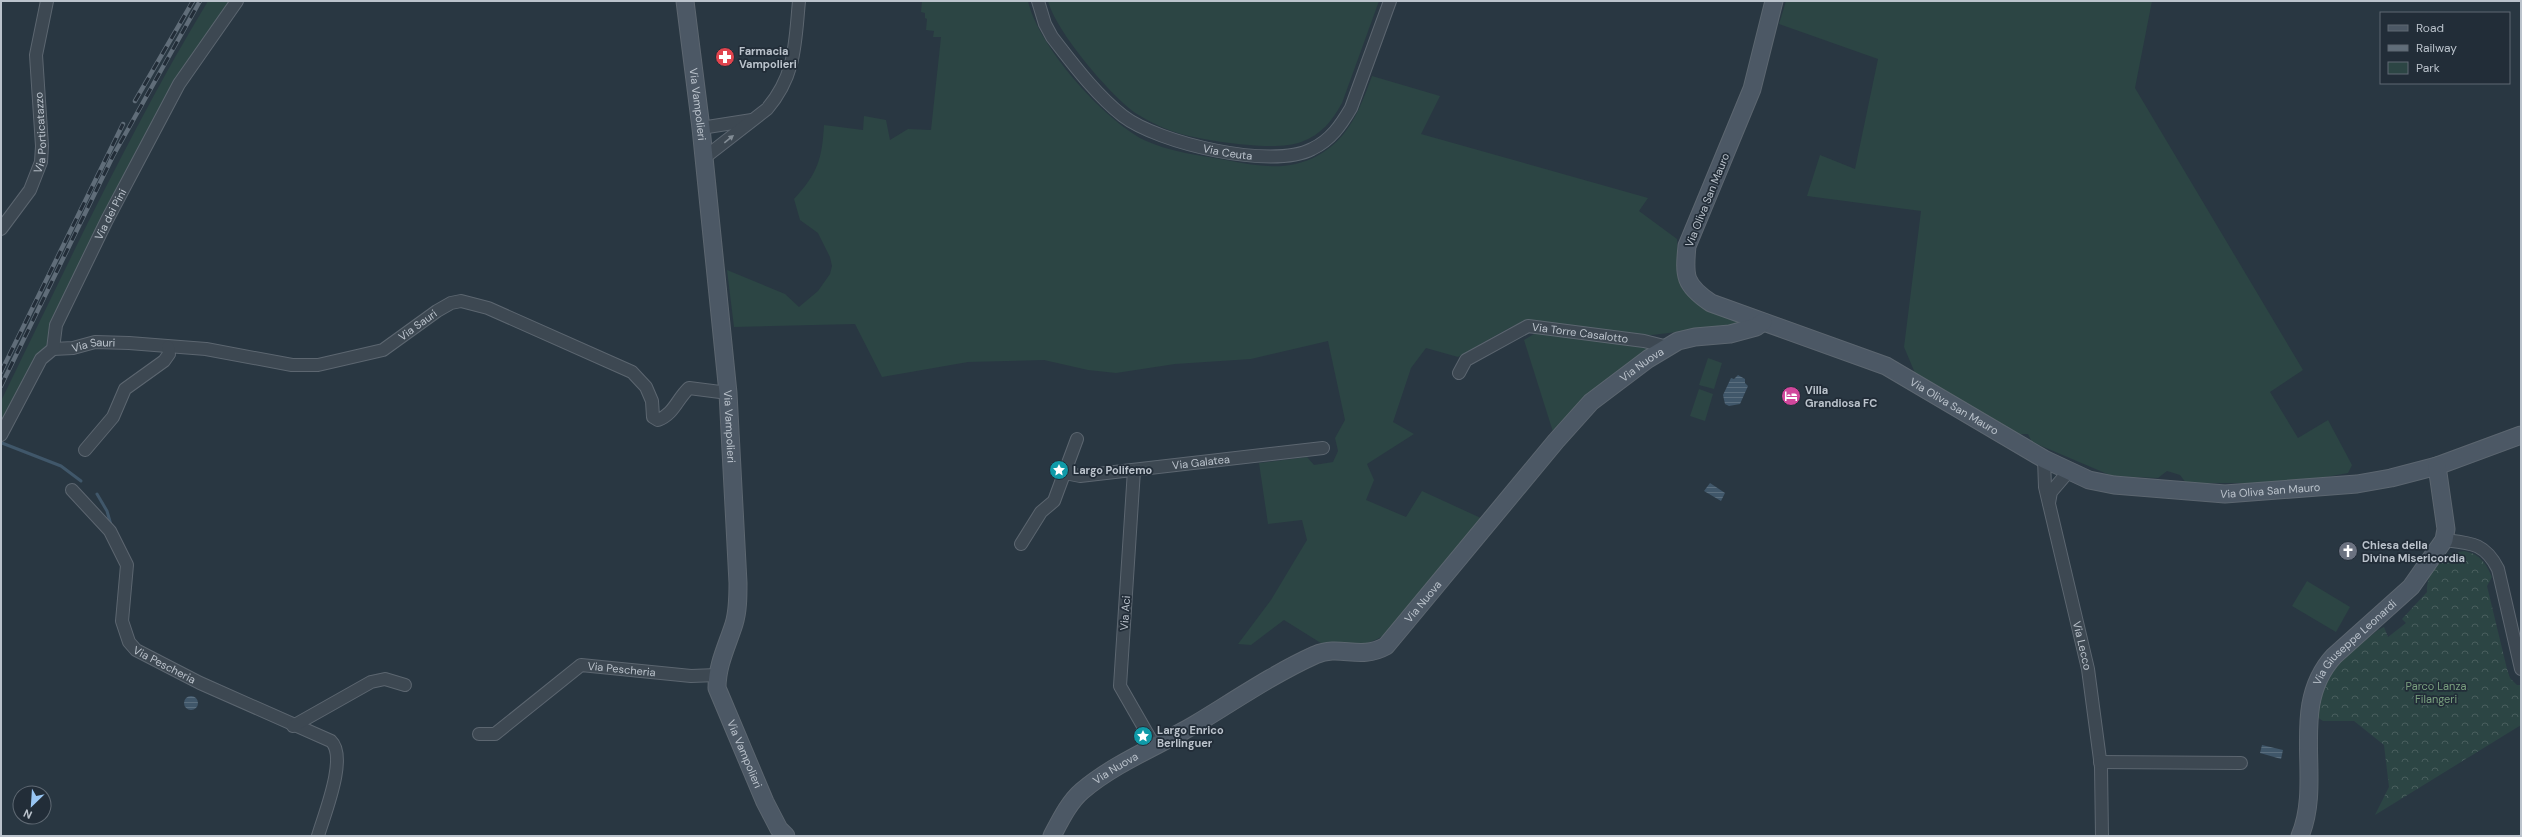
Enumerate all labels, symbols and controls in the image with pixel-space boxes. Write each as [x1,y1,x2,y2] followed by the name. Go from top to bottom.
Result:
[2380,12,2510,84] legend
[2416,20,2444,36] text: Road
[2416,40,2457,56] text: Railway
[739,44,797,71] place label: Farmacia Vampolieri
[714,46,736,68] pharmacy icon: Farmacia Vampolieri
[2416,60,2440,76] text: Park
[686,67,709,141] street label: Via Vampolieri
[30,92,49,175] street label: Via Porticatazzo
[723,135,734,143] one-way arrow
[1202,141,1253,163] street label: Via Ceuta
[1682,151,1732,249] street label: Via Oliva San Mauro
[91,186,129,242] street label: Via dei Pini
[396,306,440,344] street label: Via Sauri
[1531,320,1629,346] street label: Via Torre Casalotto
[70,335,116,355] street label: Via Sauri
[1617,344,1666,385] street label: Via Nuova
[1907,375,2001,438] street label: Via Oliva San Mauro
[1805,383,1877,410] place label: Villa Grandiosa FC
[1780,385,1802,407] hotel icon: Villa Grandiosa FC
[721,390,739,463] street label: Via Vampolieri
[1171,452,1231,472] street label: Via Galatea
[1048,459,1070,481] place icon: Largo Polifemo
[1073,463,1153,477] place label: Largo Polifemo
[2219,480,2321,501] street label: Via Oliva San Mauro
[2362,538,2465,565] place label: Chiesa della Divina Misericordia
[2337,540,2359,562] church icon: Chiesa della Divina Misericordia
[1401,577,1444,625] street label: Via Nuova
[1117,595,1133,631] street label: Via Aci
[2310,597,2399,687] street label: Via Giuseppe Leonardi
[2070,620,2095,671] street label: Via Lecco
[131,643,198,687] street label: Via Pescheria
[587,659,656,679] street label: Via Pescheria
[2406,679,2466,706] park label: Parco Lanza Filangeri
[724,718,765,790] street label: Via Vampolieri
[1157,723,1224,750] place label: Largo Enrico Berlinguer
[1132,725,1154,747] place icon: Largo Enrico Berlinguer
[1090,749,1141,787] street label: Via Nuova
[12,785,52,825] north arrow
[21,806,34,822] text: N

